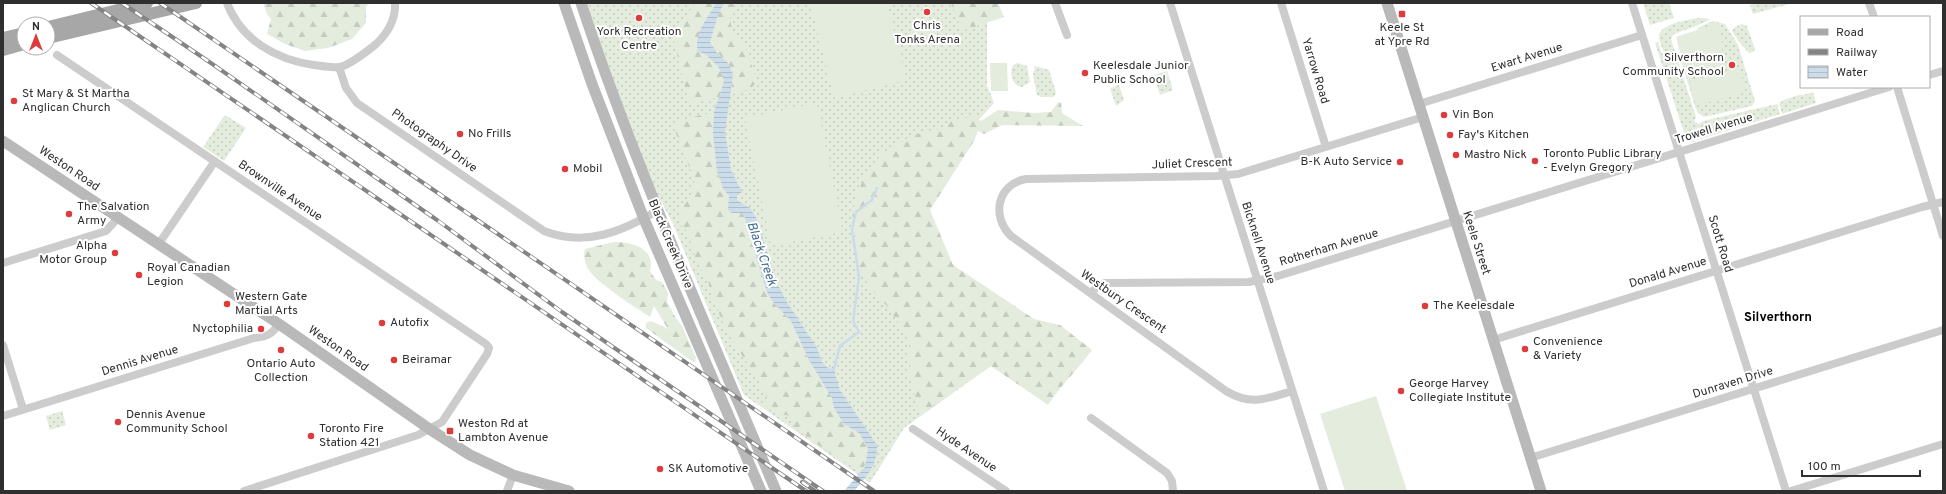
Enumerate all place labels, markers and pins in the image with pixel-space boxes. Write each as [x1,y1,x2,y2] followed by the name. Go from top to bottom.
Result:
[922,7,932,17] marker: Chris Tonks Arena
[1397,9,1407,19] marker: Keele St at Ypre Rd
[634,13,644,23] marker: York Recreation Centre
[894,18,960,48] place label: Chris Tonks Arena
[1374,20,1430,50] place label: Keele St at Ypre Rd
[597,24,682,54] place label: York Recreation Centre
[1622,50,1724,80] place label: Silverthorn Community School
[1093,58,1189,88] place label: Keelesdale Junior Public School
[1727,60,1737,70] marker: Silverthorn Community School
[1080,68,1090,78] marker: Keelesdale Junior Public School
[22,86,130,116] place label: St Mary & St Martha Anglican Church
[9,96,19,106] marker: St Mary & St Martha Anglican Church
[1452,107,1494,123] place label: Vin Bon
[1439,110,1449,120] marker: Vin Bon
[468,126,511,142] place label: No Frills
[1458,127,1529,143] place label: Fay's Kitchen
[455,129,465,139] marker: No Frills
[1445,130,1455,140] marker: Fay's Kitchen
[1543,146,1661,176] place label: Toronto Public Library - Evelyn Gregory
[1464,147,1527,163] place label: Mastro Nick
[1451,150,1461,160] marker: Mastro Nick
[1300,154,1392,170] place label: B-K Auto Service
[1530,156,1540,166] marker: Toronto Public Library - Evelyn Gregory
[1395,157,1405,167] marker: B-K Auto Service
[573,161,602,177] place label: Mobil
[560,164,570,174] marker: Mobil
[77,199,150,229] place label: The Salvation Army
[64,209,74,219] marker: The Salvation Army
[39,238,107,268] place label: Alpha Motor Group
[110,248,120,258] marker: Alpha Motor Group
[147,260,230,290] place label: Royal Canadian Legion
[134,270,144,280] marker: Royal Canadian Legion
[235,289,307,319] place label: Western Gate Martial Arts
[1433,298,1515,314] place label: The Keelesdale
[222,299,232,309] marker: Western Gate Martial Arts
[1420,301,1430,311] marker: The Keelesdale
[390,315,429,331] place label: Autofix
[377,318,387,328] marker: Autofix
[192,321,253,337] place label: Nyctophilia
[256,324,266,334] marker: Nyctophilia
[1533,334,1603,364] place label: Convenience & Variety
[1520,344,1530,354] marker: Convenience & Variety
[276,345,286,355] marker: Ontario Auto Collection
[402,352,452,368] place label: Beiramar
[389,355,399,365] marker: Beiramar
[247,356,316,386] place label: Ontario Auto Collection
[1409,376,1511,406] place label: George Harvey Collegiate Institute
[1396,386,1406,396] marker: George Harvey Collegiate Institute
[126,407,228,437] place label: Dennis Avenue Community School
[458,416,548,446] place label: Weston Rd at Lambton Avenue
[113,417,123,427] marker: Dennis Avenue Community School
[319,421,384,451] place label: Toronto Fire Station 421
[445,426,455,436] marker: Weston Rd at Lambton Avenue
[306,431,316,441] marker: Toronto Fire Station 421
[668,461,748,477] place label: SK Automotive
[655,464,665,474] marker: SK Automotive

